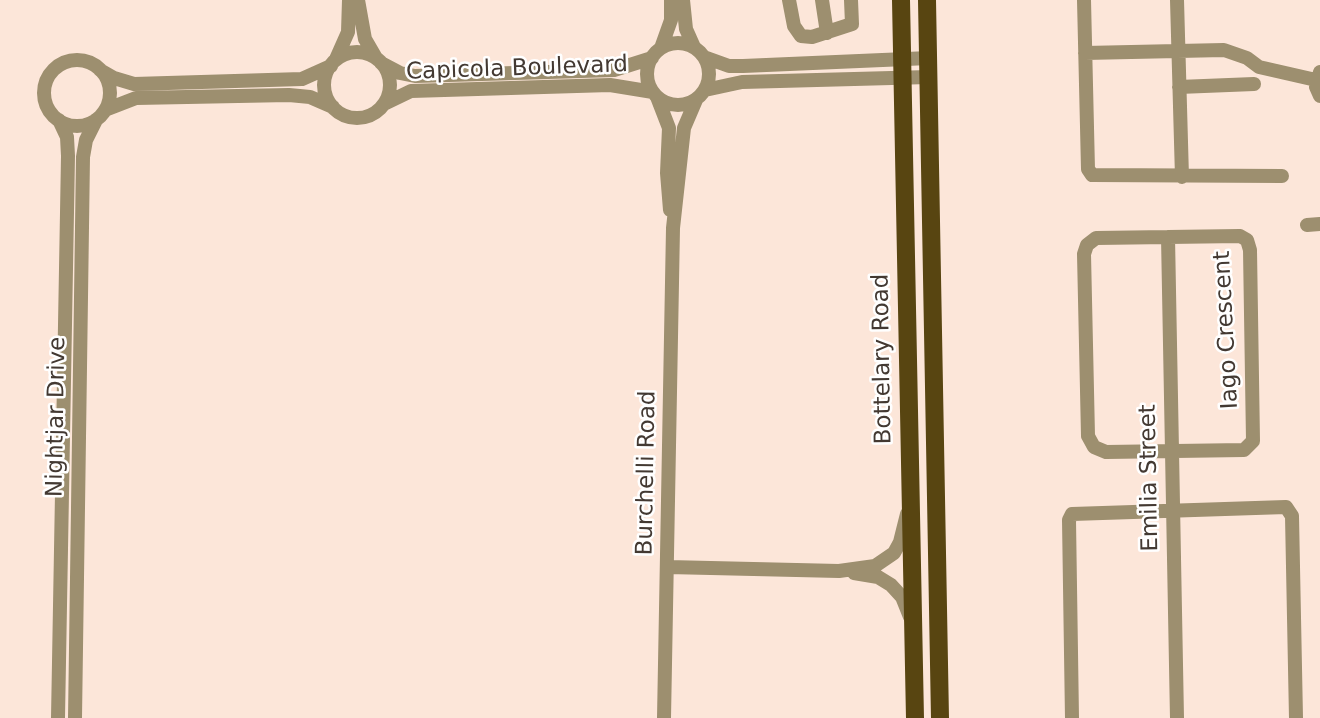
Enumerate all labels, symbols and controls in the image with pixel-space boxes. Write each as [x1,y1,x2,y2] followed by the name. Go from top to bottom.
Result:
[406,51,628,87] street label: Capicola Boulevard
[1209,250,1245,410] street label: Iago Crescent
[868,273,898,445] street label: Bottelary Road
[42,337,72,497] street label: Nightjar Drive
[632,390,662,556] street label: Burchelli Road
[1135,404,1165,552] street label: Emilia Street

